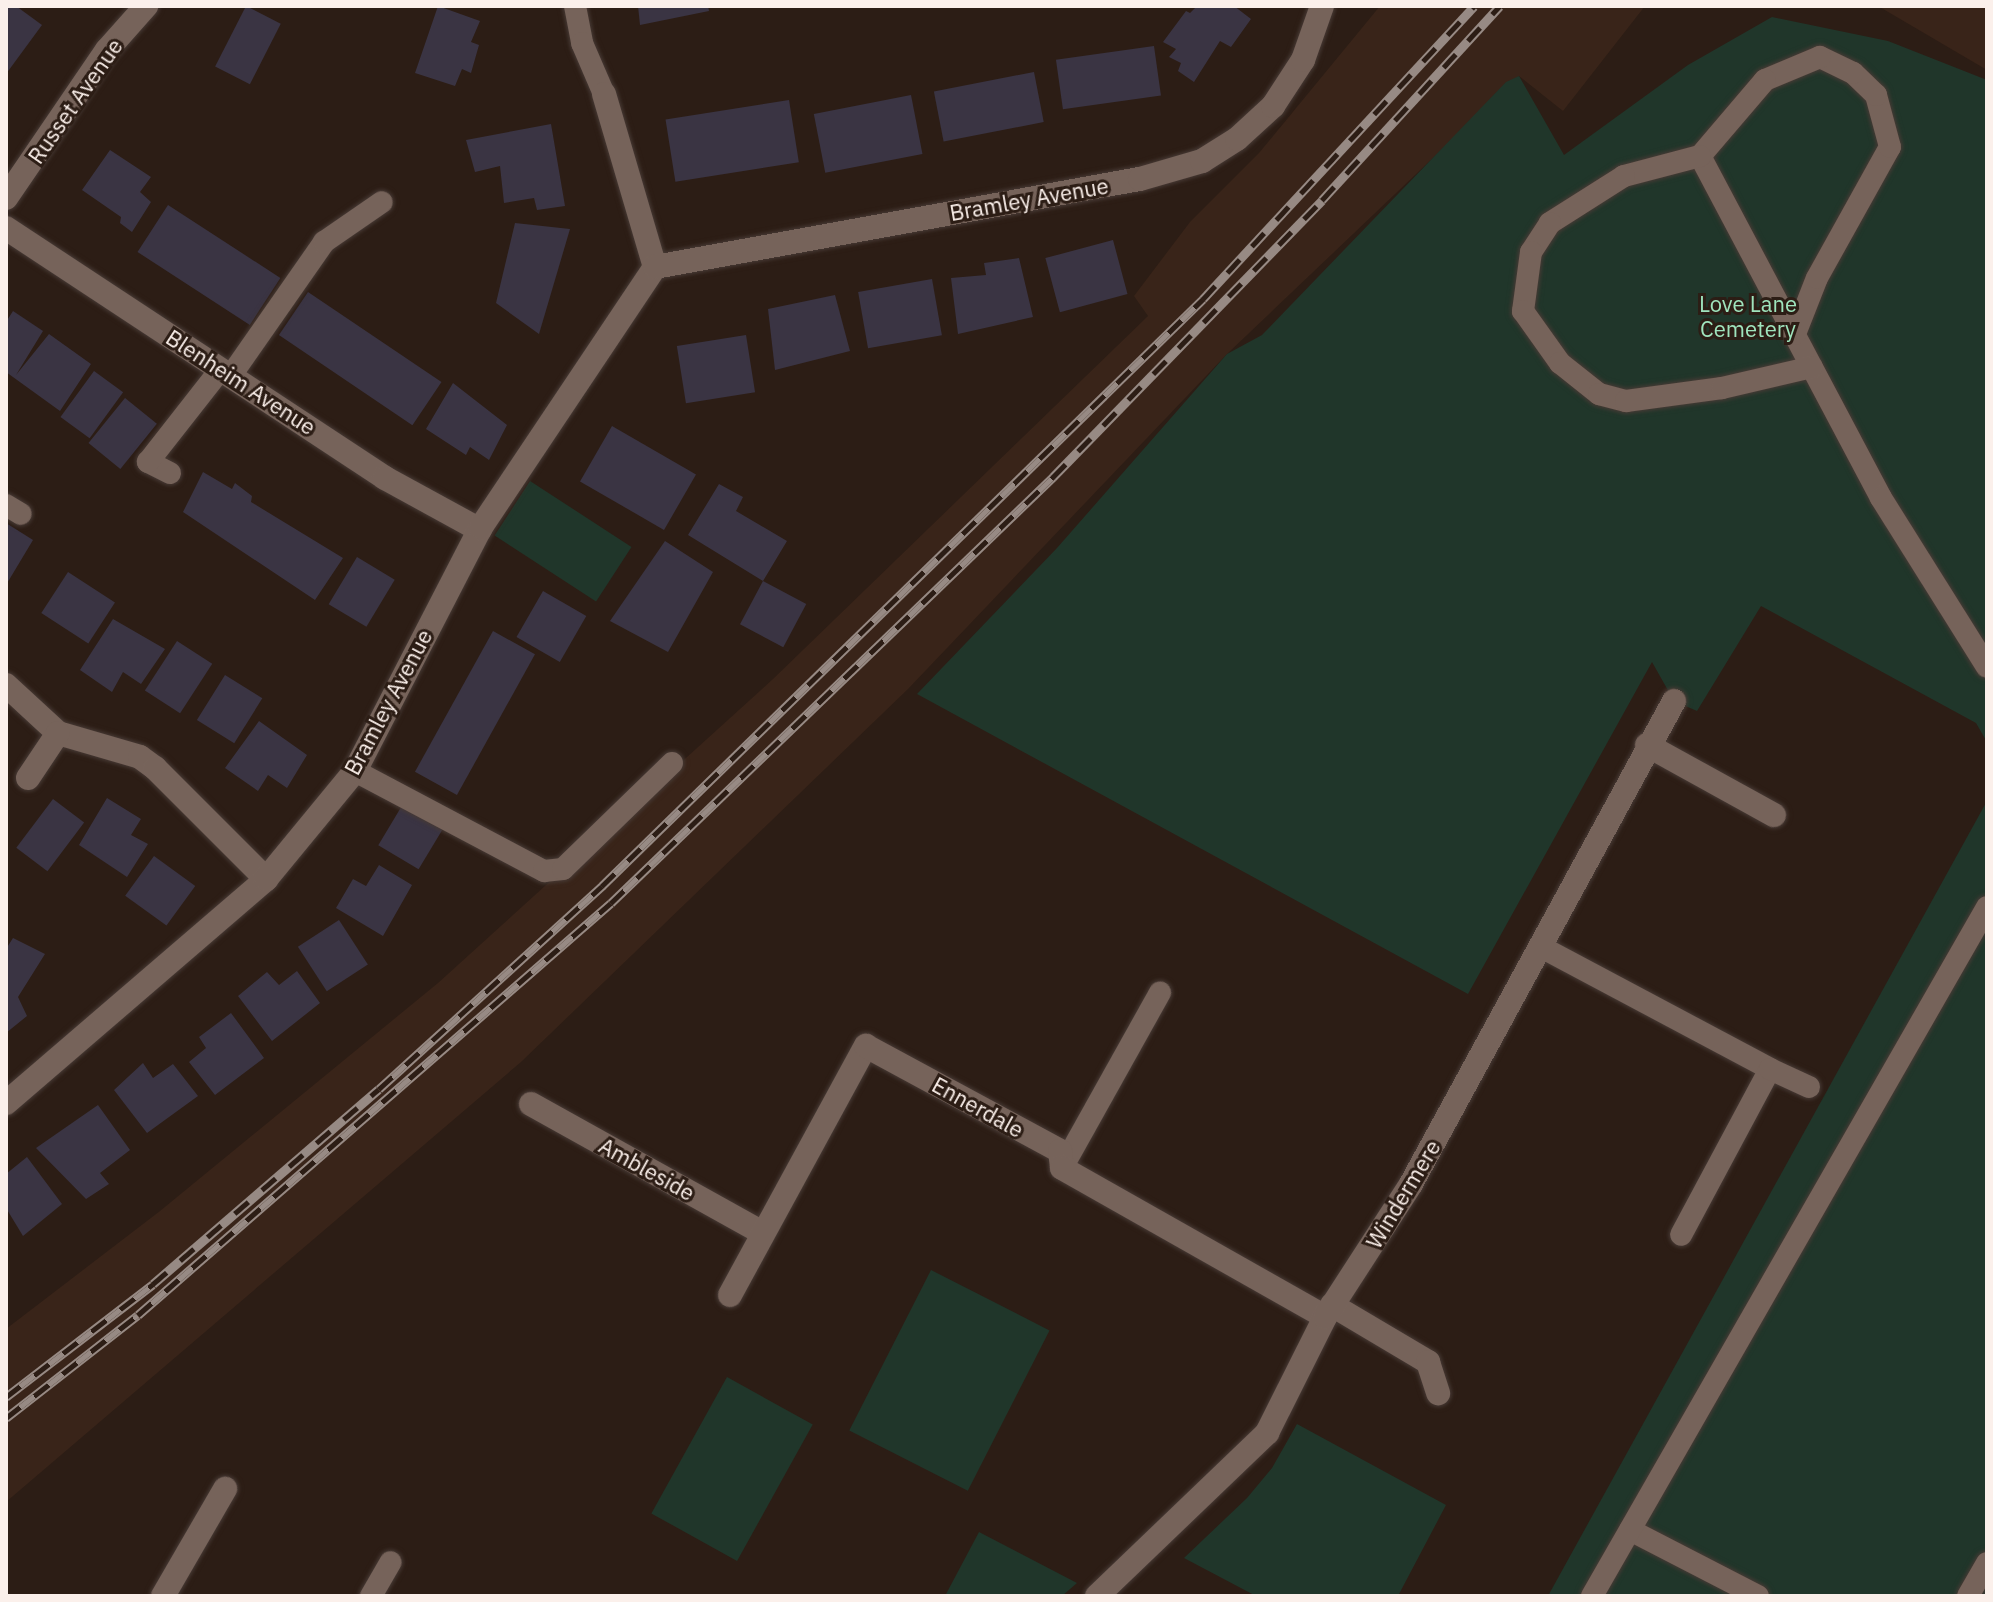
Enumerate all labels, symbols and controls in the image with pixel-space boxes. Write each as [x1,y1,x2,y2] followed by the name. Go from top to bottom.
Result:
[22,33,128,169] street label: Russet Avenue
[947,172,1111,226] street label: Bramley Avenue
[1699,290,1797,342] park label: Love Lane Cemetery
[161,324,321,440] street label: Blenheim Avenue
[339,625,437,779] street label: Bramley Avenue
[928,1071,1028,1143] street label: Ennerdale
[595,1132,699,1206] street label: Ambleside
[1360,1135,1446,1253] street label: Windermere

